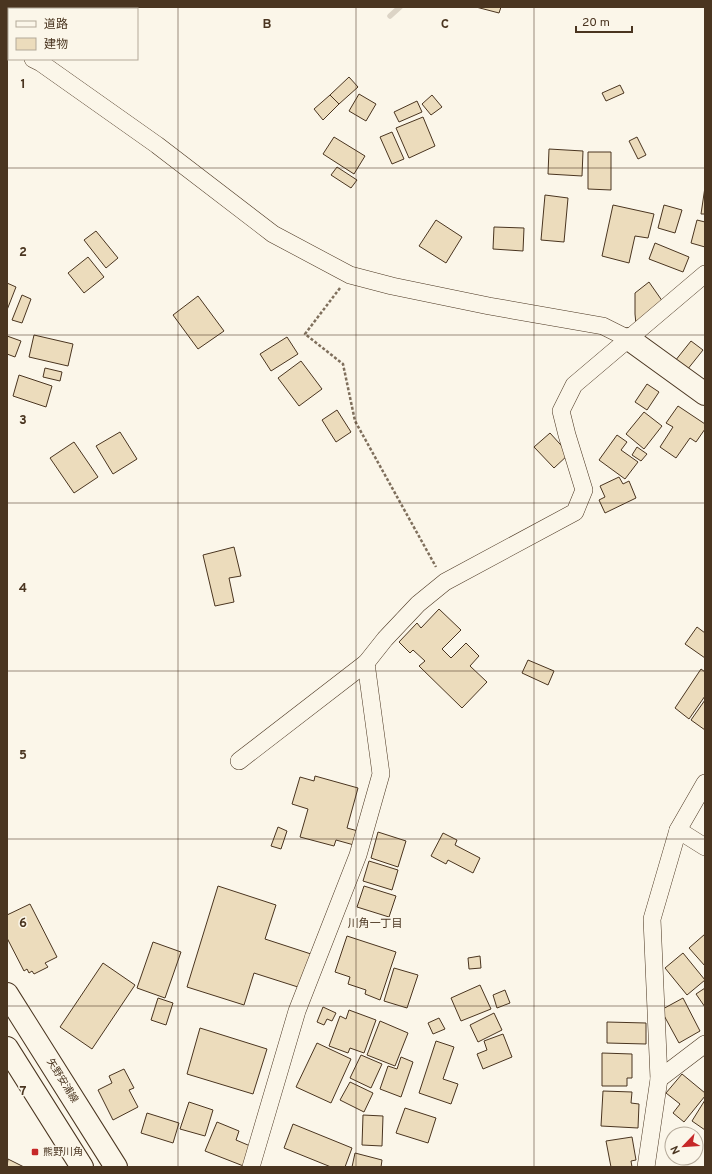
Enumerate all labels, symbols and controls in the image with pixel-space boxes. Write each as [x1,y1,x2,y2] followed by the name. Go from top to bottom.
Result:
[8,8,138,60] legend
[576,8,632,34] scale bar
[582,15,610,31] text: 20 m
[44,17,68,33] text: 道路
[263,17,272,33] text: B
[441,17,449,33] text: C
[44,37,68,53] text: 建物
[20,77,26,93] text: 1
[19,245,27,261] text: 2
[19,413,27,429] text: 3
[19,581,27,597] text: 4
[19,748,27,764] text: 5
[19,916,27,932] text: 6
[348,917,403,931] district label: 川角一丁目
[43,1056,81,1106] street label: 矢野安浦線
[20,1084,27,1100] text: 7
[664,1126,704,1166] north arrow
[668,1143,684,1156] text: N
[43,1146,83,1159] place label: 熊野川角
[30,1147,40,1157] marker: 熊野川角

